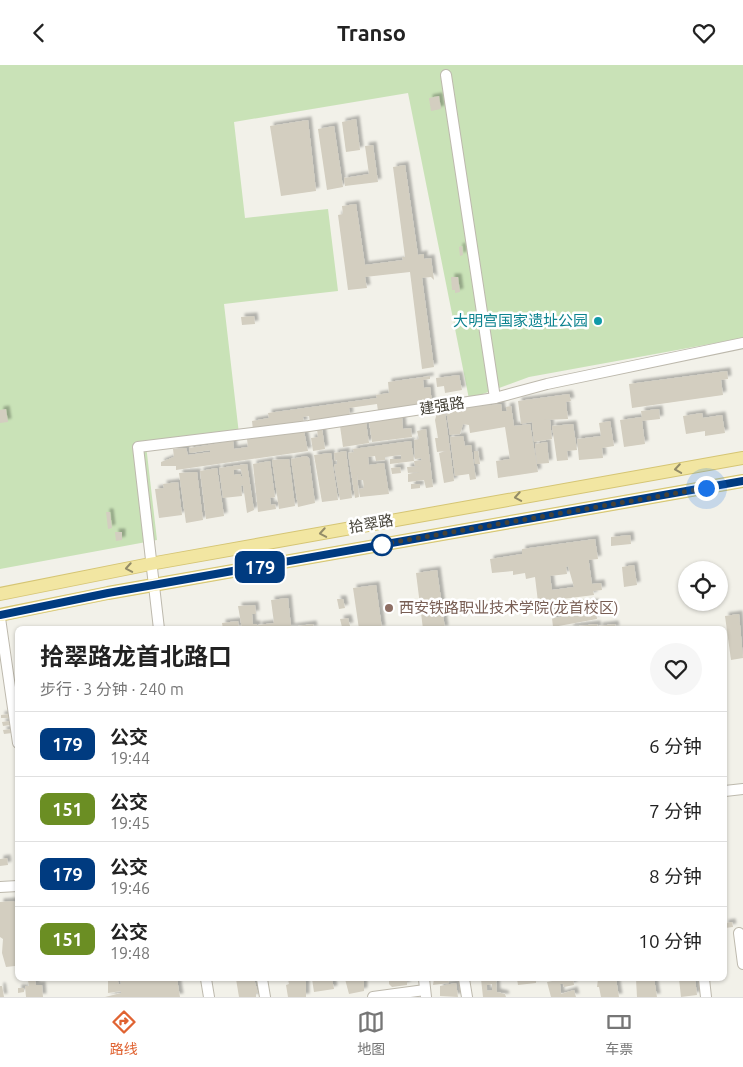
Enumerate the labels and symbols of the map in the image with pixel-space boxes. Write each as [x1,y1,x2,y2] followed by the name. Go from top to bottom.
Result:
[453,312,588,329] place label: 大明宫国家遗址公园
[592,315,604,327] marker: 大明宫国家遗址公园
[418,394,465,417] street label: 建强路
[673,463,681,474] one-way arrow
[694,476,719,501] your location
[513,492,522,502] one-way arrow
[347,511,395,536] street label: 拾翠路
[319,527,328,537] one-way arrow
[371,534,393,556] unlabelled marker
[231,551,289,583] line badge: 179
[125,562,133,572] one-way arrow
[399,599,618,616] place label: 西安铁路职业技术学院(龙首校区)
[383,602,395,614] marker: 西安铁路职业技术学院(龙首校区)

